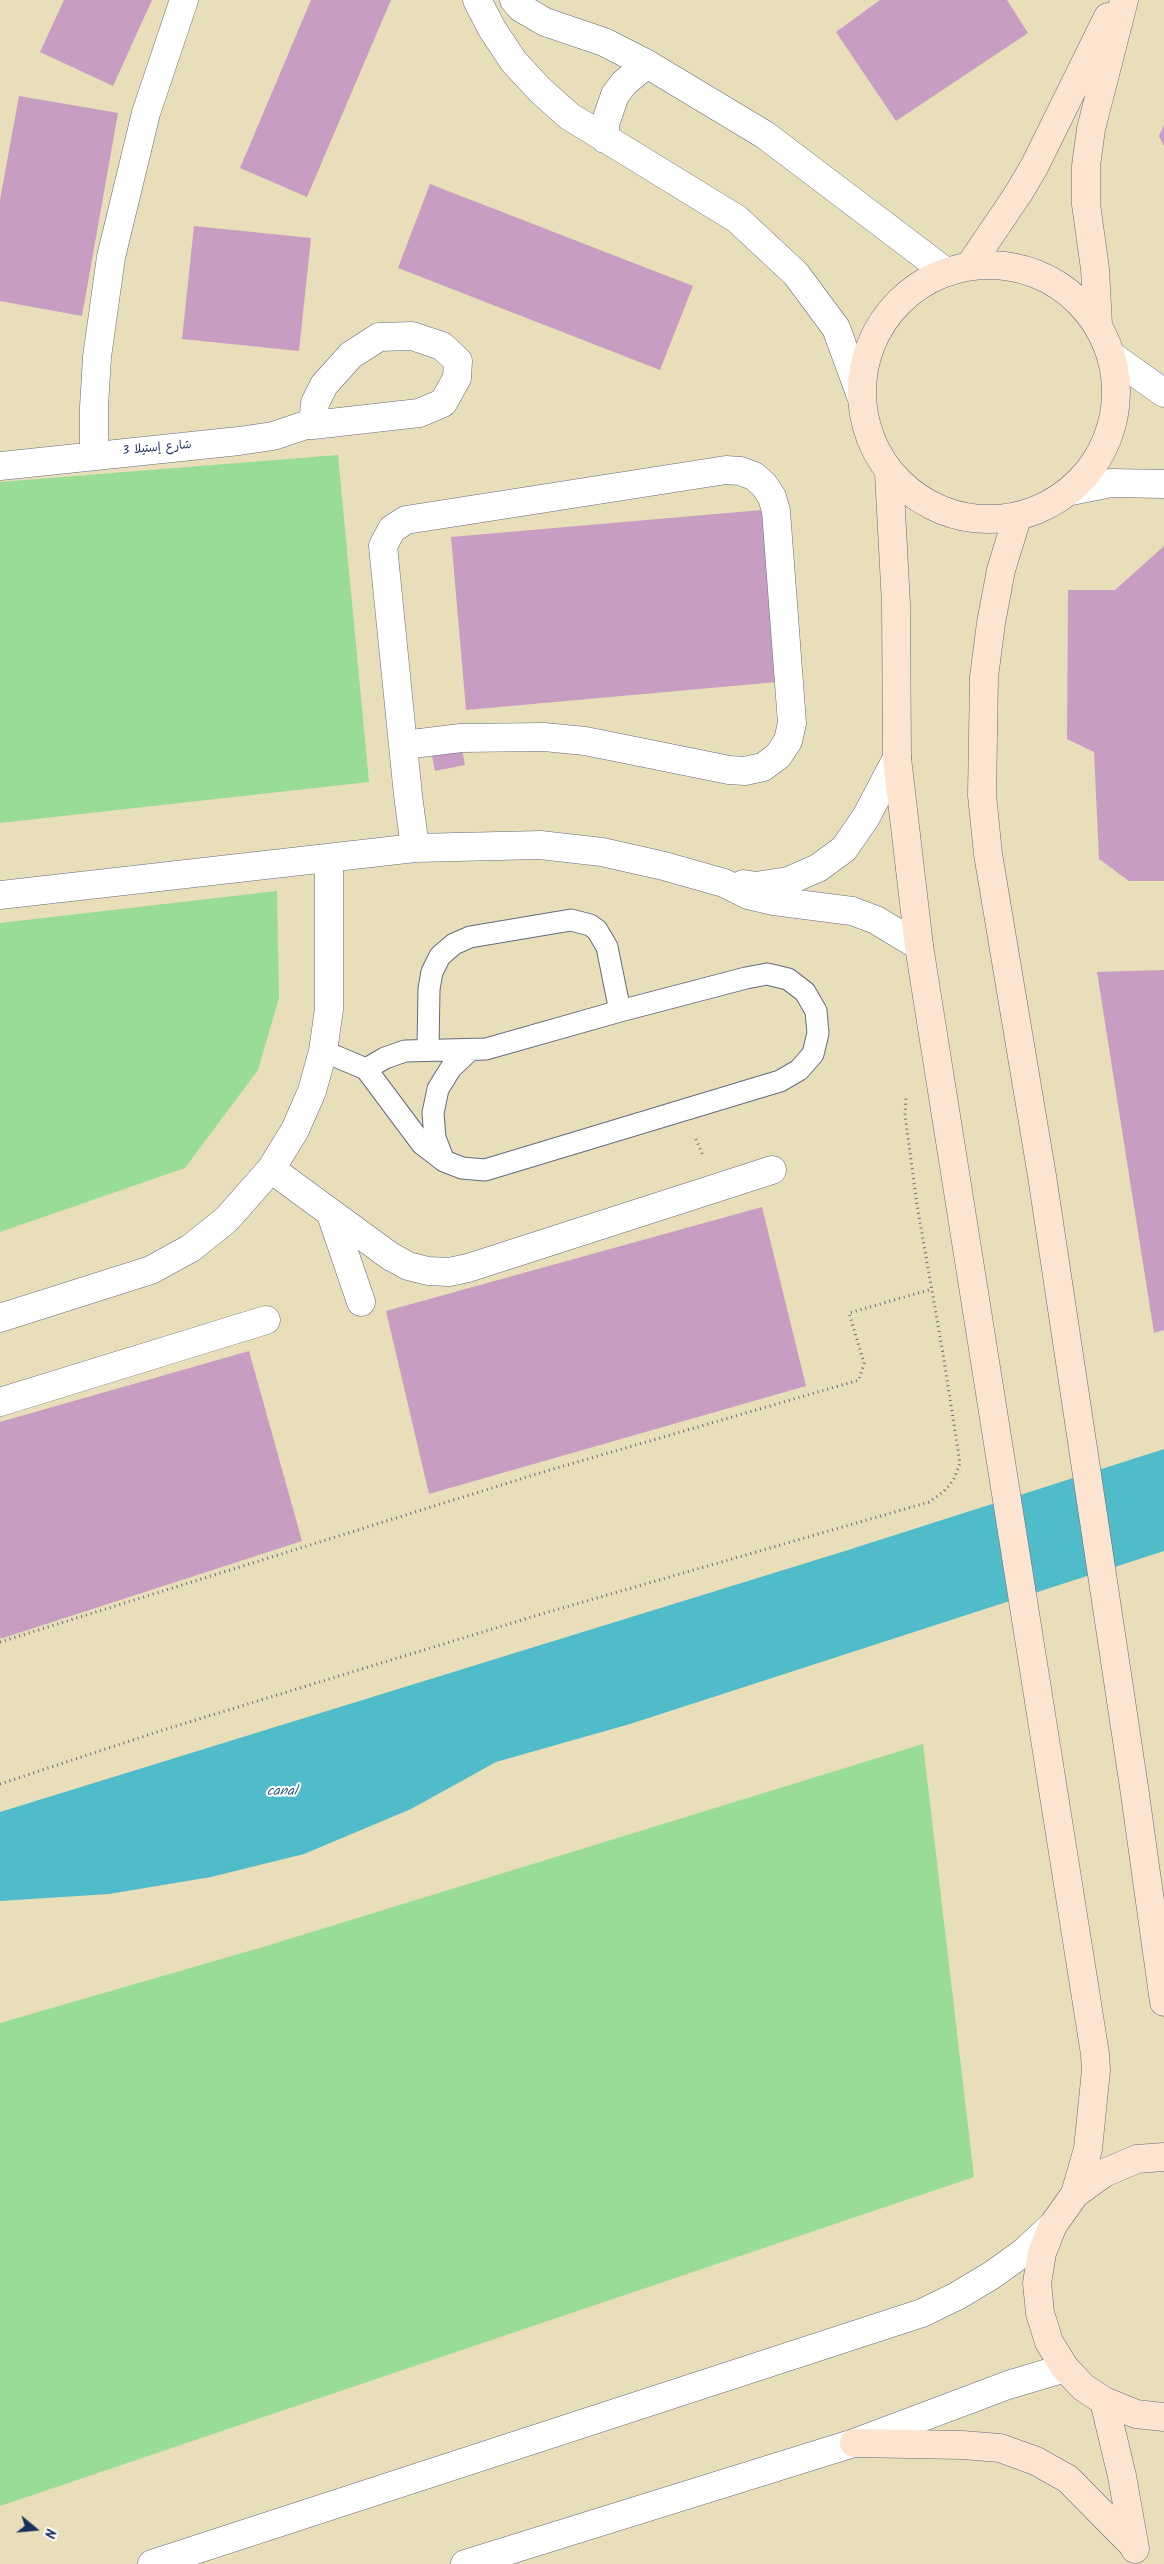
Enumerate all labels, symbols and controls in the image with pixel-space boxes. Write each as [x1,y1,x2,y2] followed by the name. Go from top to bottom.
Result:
[122,439,192,459] street label: شارع إستيلا 3
[267,1785,297,1801] water label: canal
[10,2504,60,2554] north arrow
[38,2526,61,2541] text: N

